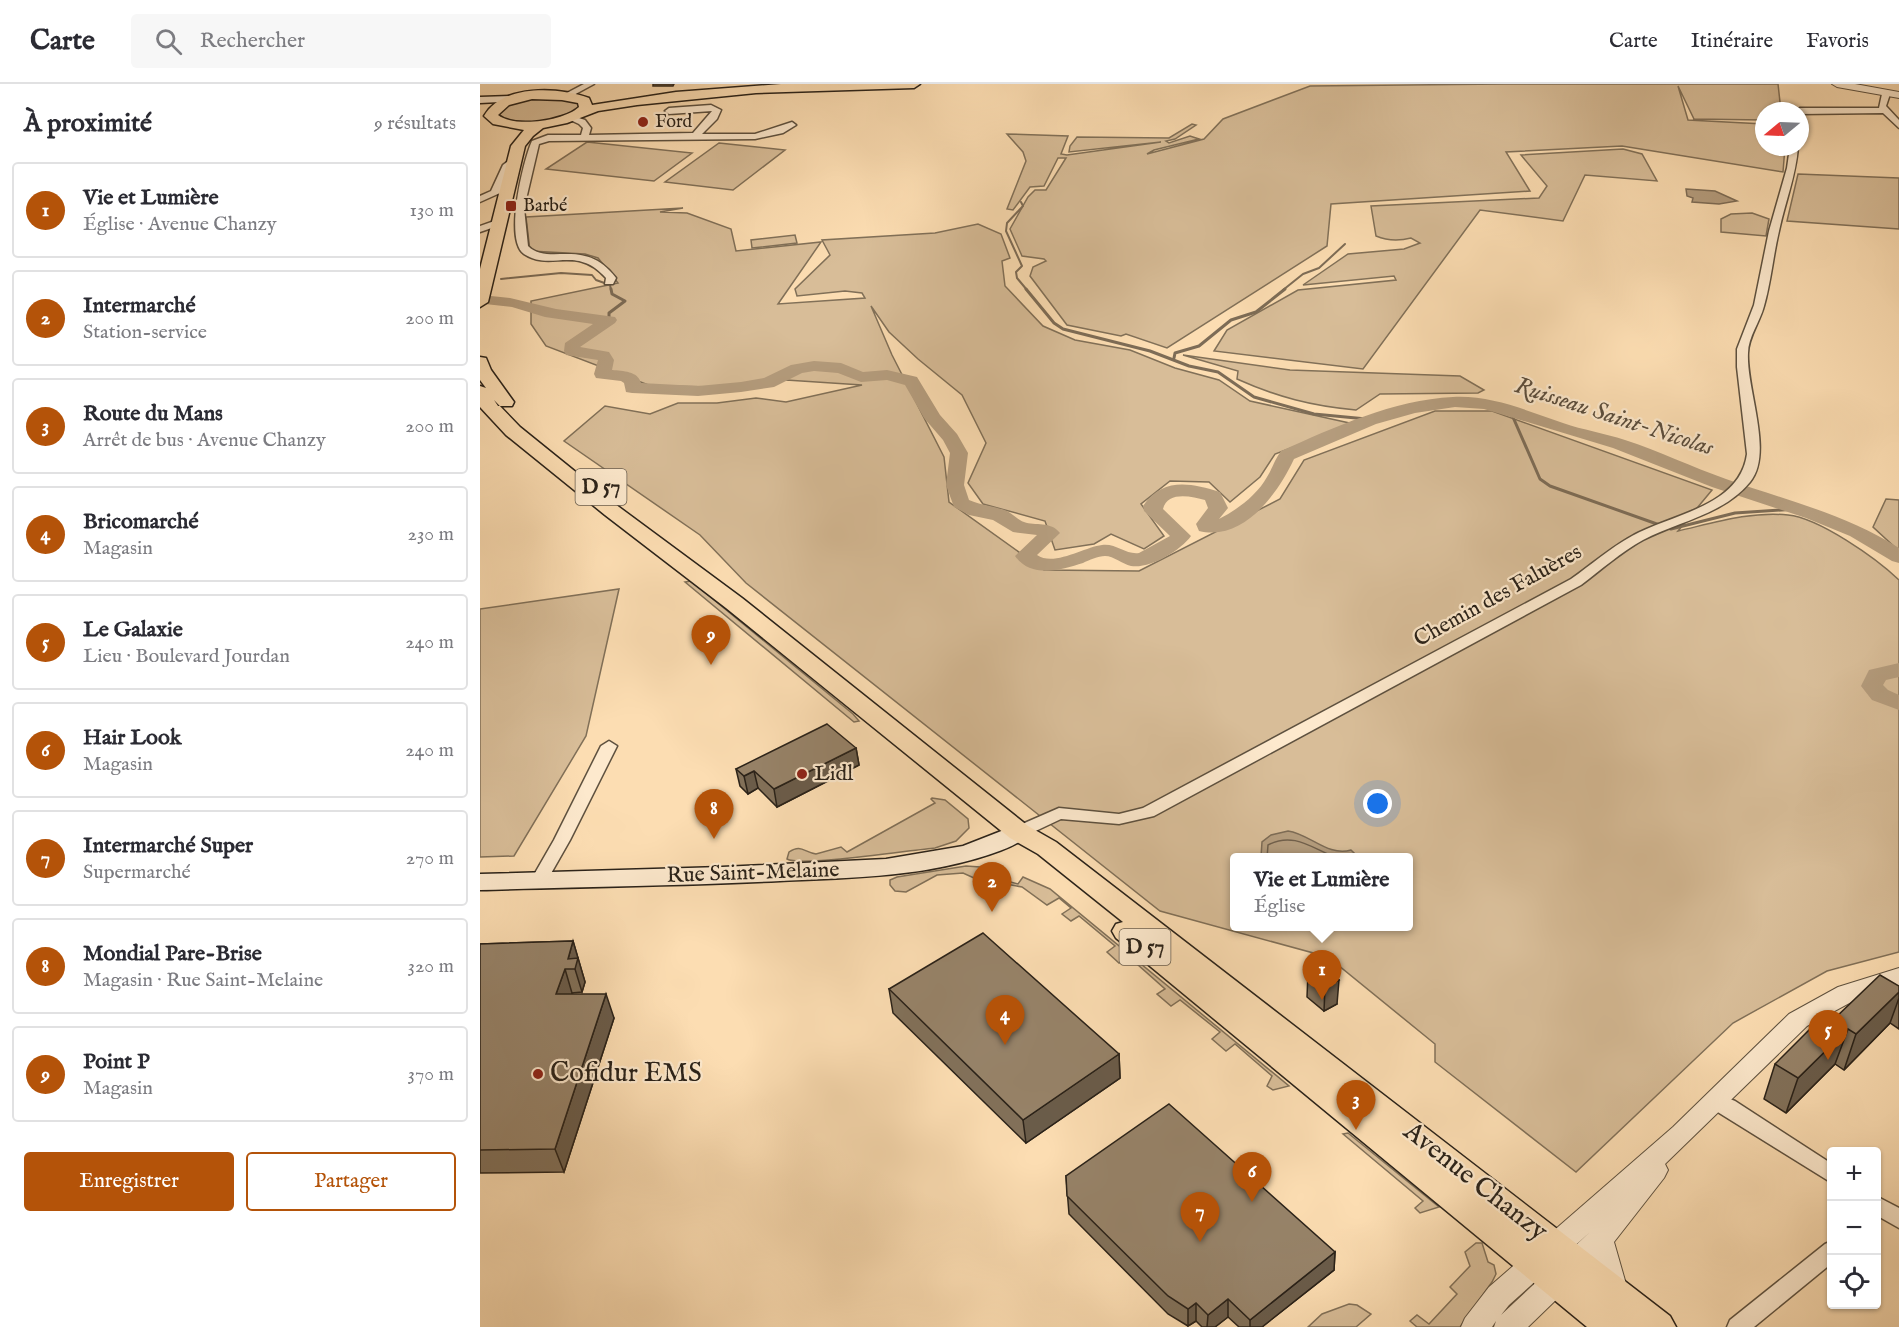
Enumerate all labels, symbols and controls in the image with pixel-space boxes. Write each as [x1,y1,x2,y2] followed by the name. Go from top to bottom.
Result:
[131,14,551,68] search box
[30,24,95,59] text: Carte
[152,25,185,58] icon: search
[200,27,305,55] text: Rechercher
[1609,28,1658,55] text: Carte
[1691,28,1773,55] text: Itinéraire
[1806,28,1869,55] text: Favoris
[1755,102,1809,156] north arrow
[24,107,152,140] text: À proximité
[374,111,456,136] text: 9 résultats
[655,111,693,134] place label: Ford
[636,115,650,129] marker: Ford
[83,184,219,212] text: Vie et Lumière
[523,195,567,218] place label: Barbé
[42,198,49,223] text: 1
[409,198,454,223] text: 130 m
[504,199,518,213] marker: Barbé
[83,212,277,237] text: Église · Avenue Chanzy
[83,292,196,320] text: Intermarché
[41,306,50,331] text: 2
[405,306,454,331] text: 200 m
[83,320,207,345] text: Station-service
[1511,370,1718,464] water label: Ruisseau Saint-Nicolas
[83,400,223,428] text: Route du Mans
[42,414,49,439] text: 3
[405,414,454,439] text: 200 m
[83,428,326,453] text: Arrêt de bus · Avenue Chanzy
[576,469,626,505] road number: D 57
[83,508,199,536] text: Bricomarché
[41,522,50,547] text: 4
[408,522,454,547] text: 230 m
[83,536,153,561] text: Magasin
[1409,538,1587,654] street label: Chemin des Faluères
[83,616,183,644] text: Le Galaxie
[692,616,730,665] pin: 9
[42,630,49,655] text: 5
[405,630,454,655] text: 240 m
[83,644,290,669] text: Lieu · Boulevard Jourdan
[83,724,181,752] text: Hair Look
[41,738,50,763] text: 6
[405,738,454,763] text: 240 m
[83,752,153,777] text: Magasin
[814,760,853,788] place label: Lidl
[795,767,809,781] marker: Lidl
[1363,789,1392,818] your location
[694,790,734,839] pin: 8
[83,832,253,860] text: Intermarché Super
[41,846,50,871] text: 7
[406,846,454,871] text: 270 m
[1230,853,1413,931] popup
[666,856,840,890] street label: Rue Saint-Melaine
[83,860,191,885] text: Supermarché
[972,862,1012,912] pin: 2
[1254,866,1389,894] text: Vie et Lumière
[1254,894,1305,919] text: Église
[1120,929,1170,965] road number: D 57
[83,940,262,968] text: Mondial Pare-Brise
[1302,950,1342,1000] pin: 1
[42,954,49,979] text: 8
[408,954,454,979] text: 320 m
[83,968,323,993] text: Magasin · Rue Saint-Melaine
[986,996,1024,1045] pin: 4
[1808,1010,1848,1060] pin: 5
[83,1048,150,1076] text: Point P
[550,1057,702,1091] place label: Cofidur EMS
[41,1062,50,1087] text: 9
[408,1062,454,1087] text: 370 m
[531,1067,545,1081] marker: Cofidur EMS
[83,1076,153,1101] text: Magasin
[1336,1080,1376,1130] pin: 3
[1395,1114,1555,1249] street label: Avenue Chanzy
[1827,1147,1881,1309] map controls
[1827,1147,1881,1201] button: +
[24,1152,234,1211] button: Enregistrer
[246,1152,456,1211] button: Partager
[1232,1152,1272,1202] pin: 6
[1180,1192,1220,1242] pin: 7
[1827,1201,1881,1255] button: −
[1827,1255,1881,1309] button: locate

